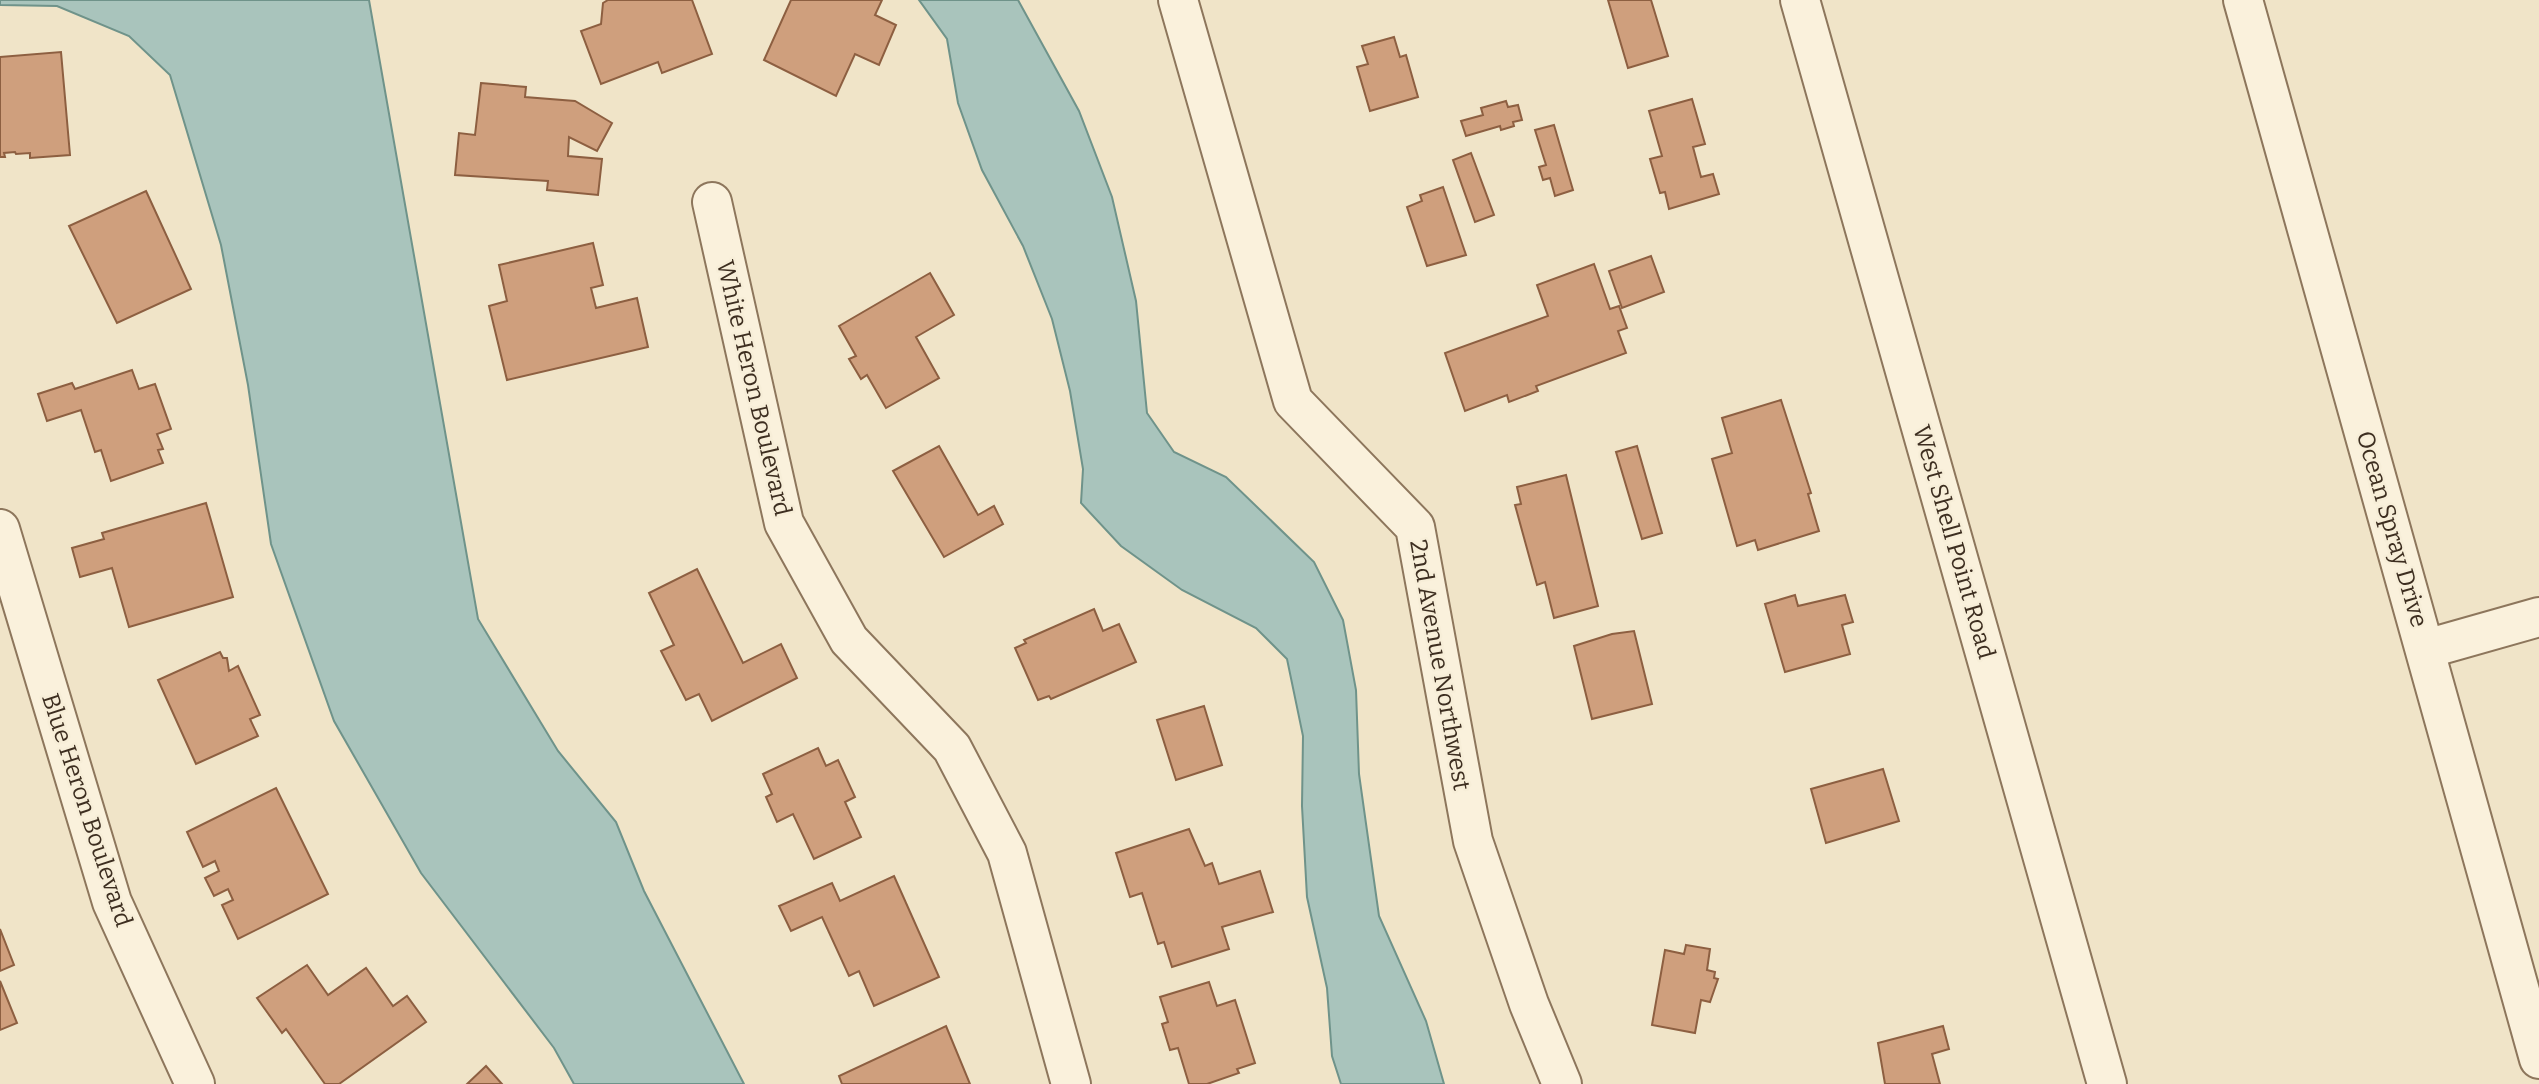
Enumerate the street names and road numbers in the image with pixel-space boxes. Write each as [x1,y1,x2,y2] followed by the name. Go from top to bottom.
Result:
[711,258,797,518] street label: White Heron Boulevard
[1907,422,2001,662] street label: West Shell Point Road
[2351,428,2433,630] street label: Ocean Spray Drive
[1404,537,1476,793] street label: 2nd Avenue Northwest
[36,690,138,930] street label: Blue Heron Boulevard

